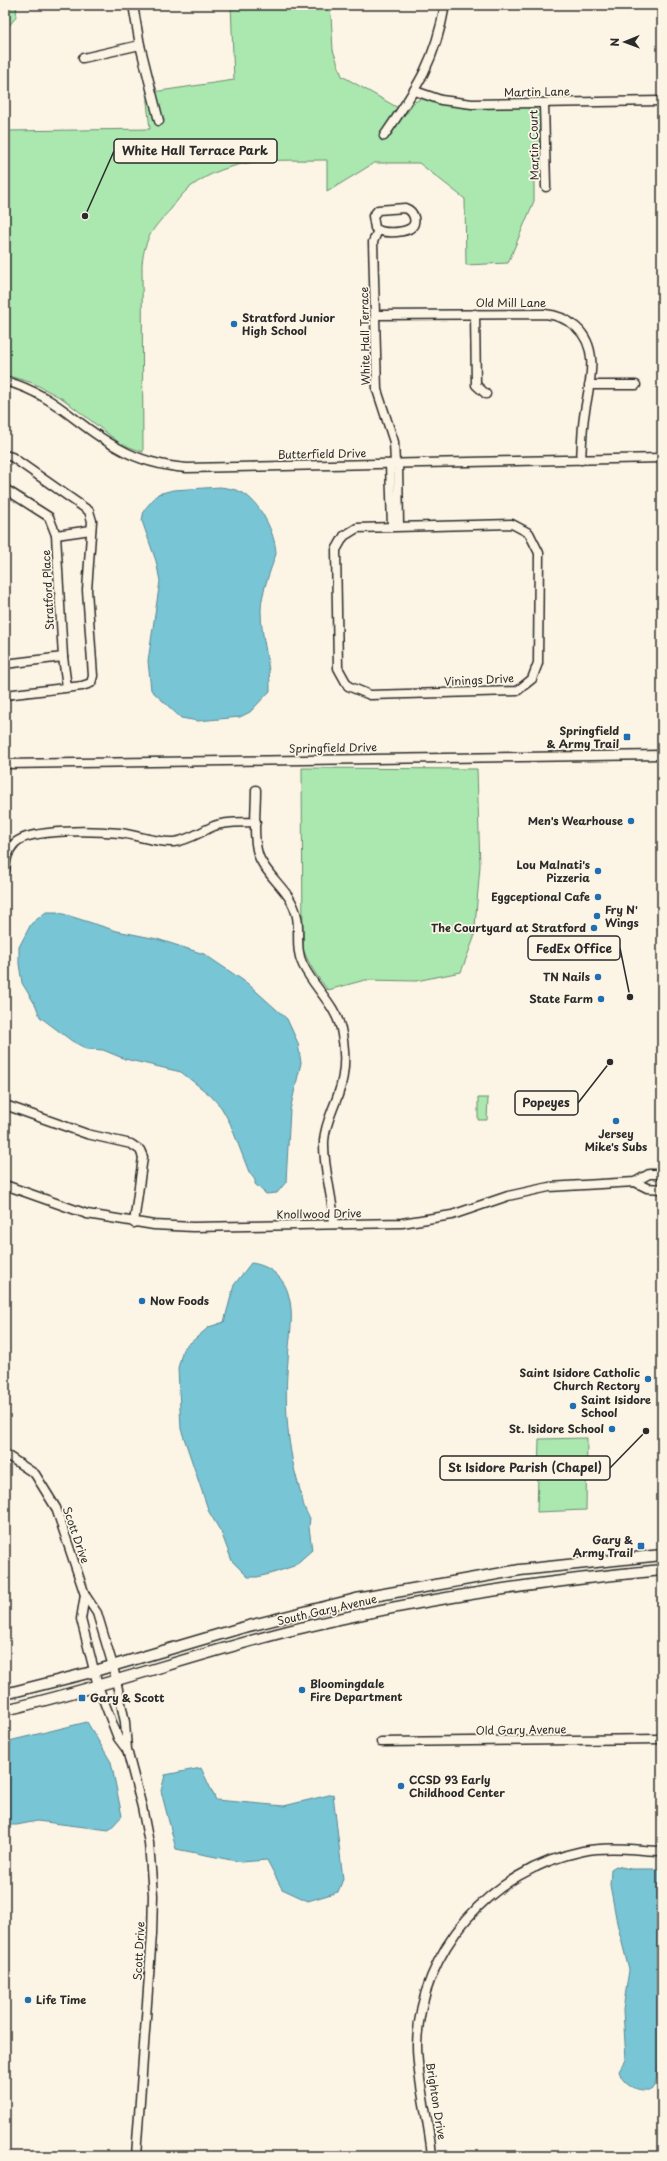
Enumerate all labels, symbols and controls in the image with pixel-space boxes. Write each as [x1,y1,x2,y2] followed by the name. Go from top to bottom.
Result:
[605,22,645,62] north arrow
[606,37,623,47] text: N
[504,82,570,101] street label: Martin Lane
[524,109,543,180] street label: Martin Court
[114,139,277,163] callout: White Hall Terrace Park
[122,141,268,159] text: White Hall Terrace Park
[355,286,374,386] street label: White Hall Terrace
[476,294,546,311] street label: Old Mill Lane
[242,309,335,339] place label: Stratford Junior High School
[229,319,239,329] marker: Stratford Junior High School
[278,444,366,463] street label: Butterfield Drive
[37,549,58,631] street label: Stratford Place
[444,669,515,690] street label: Vinings Drive
[547,722,619,752] place label: Springfield & Army Trail
[622,732,632,742] marker: Springfield & Army Trail
[289,738,377,757] street label: Springfield Drive
[528,812,623,829] place label: Men's Wearhouse
[626,816,636,826] marker: Men's Wearhouse
[516,856,590,886] place label: Lou Malnati's Pizzeria
[593,866,603,876] marker: Lou Malnati's Pizzeria
[491,888,590,905] place label: Eggceptional Cafe
[593,892,603,902] marker: Eggceptional Cafe
[605,901,639,931] place label: Fry N' Wings
[592,911,602,921] marker: Fry N' Wings
[431,919,586,936] place label: The Courtyard at Stratford
[589,923,599,933] marker: The Courtyard at Stratford
[528,936,620,960] callout: FedEx Office
[536,939,613,957] text: FedEx Office
[543,968,590,985] place label: TN Nails
[593,972,603,982] marker: TN Nails
[529,990,593,1007] place label: State Farm
[596,994,606,1004] marker: State Farm
[515,1091,578,1115] callout: Popeyes
[522,1093,570,1111] text: Popeyes
[611,1116,621,1126] marker: Jersey Mike's Subs
[585,1125,647,1155] place label: Jersey Mike's Subs
[276,1204,362,1223] street label: Knollwood Drive
[150,1292,209,1309] place label: Now Foods
[137,1296,147,1306] marker: Now Foods
[520,1364,640,1394] place label: Saint Isidore Catholic Church Rectory
[643,1374,653,1384] marker: Saint Isidore Catholic Church Rectory
[581,1391,651,1421] place label: Saint Isidore School
[568,1401,578,1411] marker: Saint Isidore School
[509,1420,604,1437] place label: St. Isidore School
[607,1424,617,1434] marker: St. Isidore School
[440,1456,610,1480] callout: St Isidore Parish (Chapel)
[448,1458,602,1476] text: St Isidore Parish (Chapel)
[59,1504,94,1566] street label: Scott Drive
[573,1531,633,1561] place label: Gary & Army Trail
[636,1541,646,1551] marker: Gary & Army Trail
[275,1590,378,1629] street label: South Gary Avenue
[310,1675,403,1705] place label: Bloomingdale Fire Department
[297,1685,307,1695] marker: Bloomingdale Fire Department
[90,1689,164,1706] place label: Gary & Scott
[77,1693,87,1703] marker: Gary & Scott
[475,1720,567,1739] street label: Old Gary Avenue
[409,1771,505,1801] place label: CCSD 93 Early Childhood Center
[396,1781,406,1791] marker: CCSD 93 Early Childhood Center
[128,1921,149,1981] street label: Scott Drive
[36,1991,86,2008] place label: Life Time
[23,1995,33,2005] marker: Life Time
[422,2061,451,2141] street label: Brighton Drive

